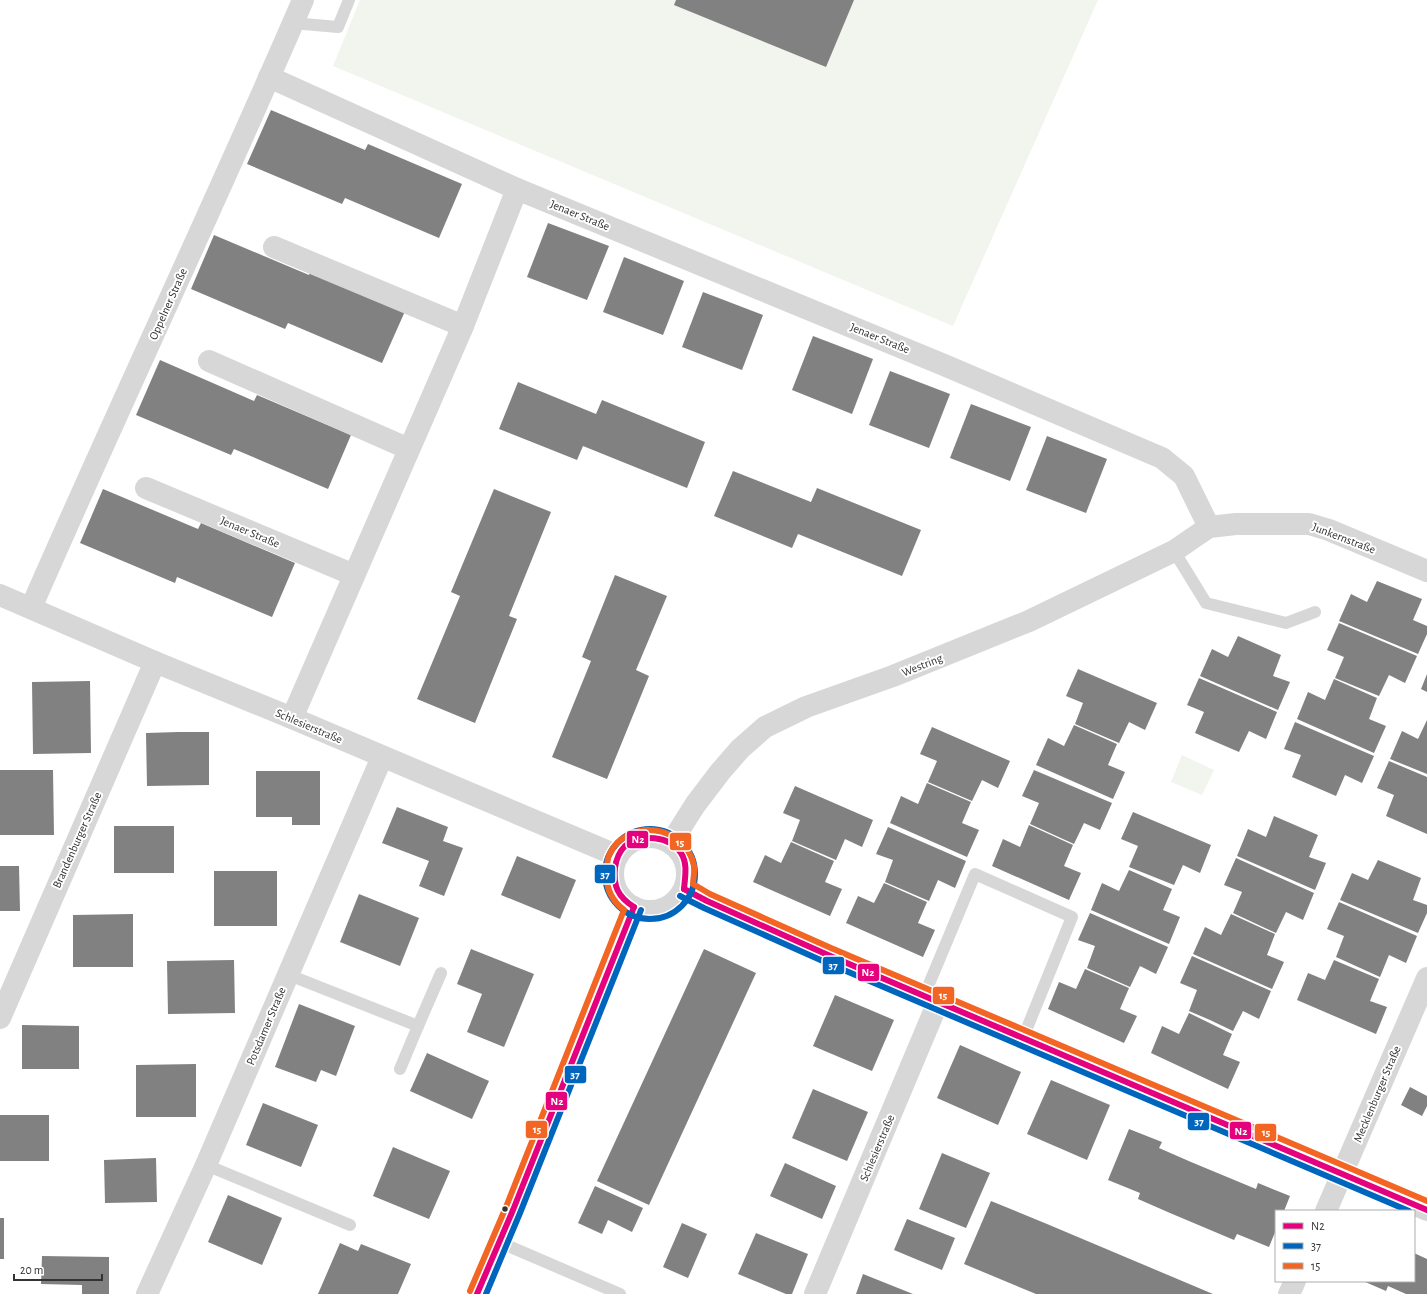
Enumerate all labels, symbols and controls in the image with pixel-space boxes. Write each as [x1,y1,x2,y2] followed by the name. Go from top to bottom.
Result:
[548,198,612,232] street label: Jenaer Straße
[147,266,189,342] street label: Oppelner Straße
[848,321,912,355] street label: Jenaer Straße
[219,514,281,550] street label: Jenaer Straße
[1311,520,1377,556] street label: Junkernstraße
[900,651,944,679] street label: Westring
[274,707,344,745] street label: Schlesierstraße
[50,790,104,890] street label: Brandenburger Straße
[626,830,649,849] line badge: N2
[669,832,692,851] line badge: 15
[632,834,644,845] text: N2
[676,837,685,848] text: 15
[594,864,616,884] line badge: 37
[600,869,610,880] text: 37
[822,956,845,975] line badge: 37
[828,960,838,971] text: 37
[857,963,880,982] line badge: N2
[862,967,874,978] text: N2
[244,985,288,1067] street label: Potsdamer Straße
[932,986,955,1005] line badge: 15
[939,990,948,1001] text: 15
[1351,1044,1403,1144] street label: Mecklenburger Straße
[564,1065,587,1084] line badge: 37
[570,1069,580,1080] text: 37
[545,1091,568,1111] line badge: N2
[551,1096,563,1107] text: N2
[1187,1112,1210,1131] line badge: 37
[858,1113,896,1183] street label: Schlesierstraße
[1194,1116,1204,1127] text: 37
[525,1120,548,1139] line badge: 15
[1229,1121,1252,1140] line badge: N2
[1254,1123,1277,1142] line badge: 15
[533,1124,542,1135] text: 15
[1235,1126,1247,1137] text: N2
[1262,1127,1271,1138] text: 15
[500,1204,510,1214] unlabelled marker
[1275,1210,1415,1282] legend
[1311,1220,1325,1232] text: N2
[1311,1240,1321,1252] text: 37
[14,1256,102,1282] scale bar
[1311,1260,1320,1272] text: 15
[20,1264,43,1276] text: 20 m

